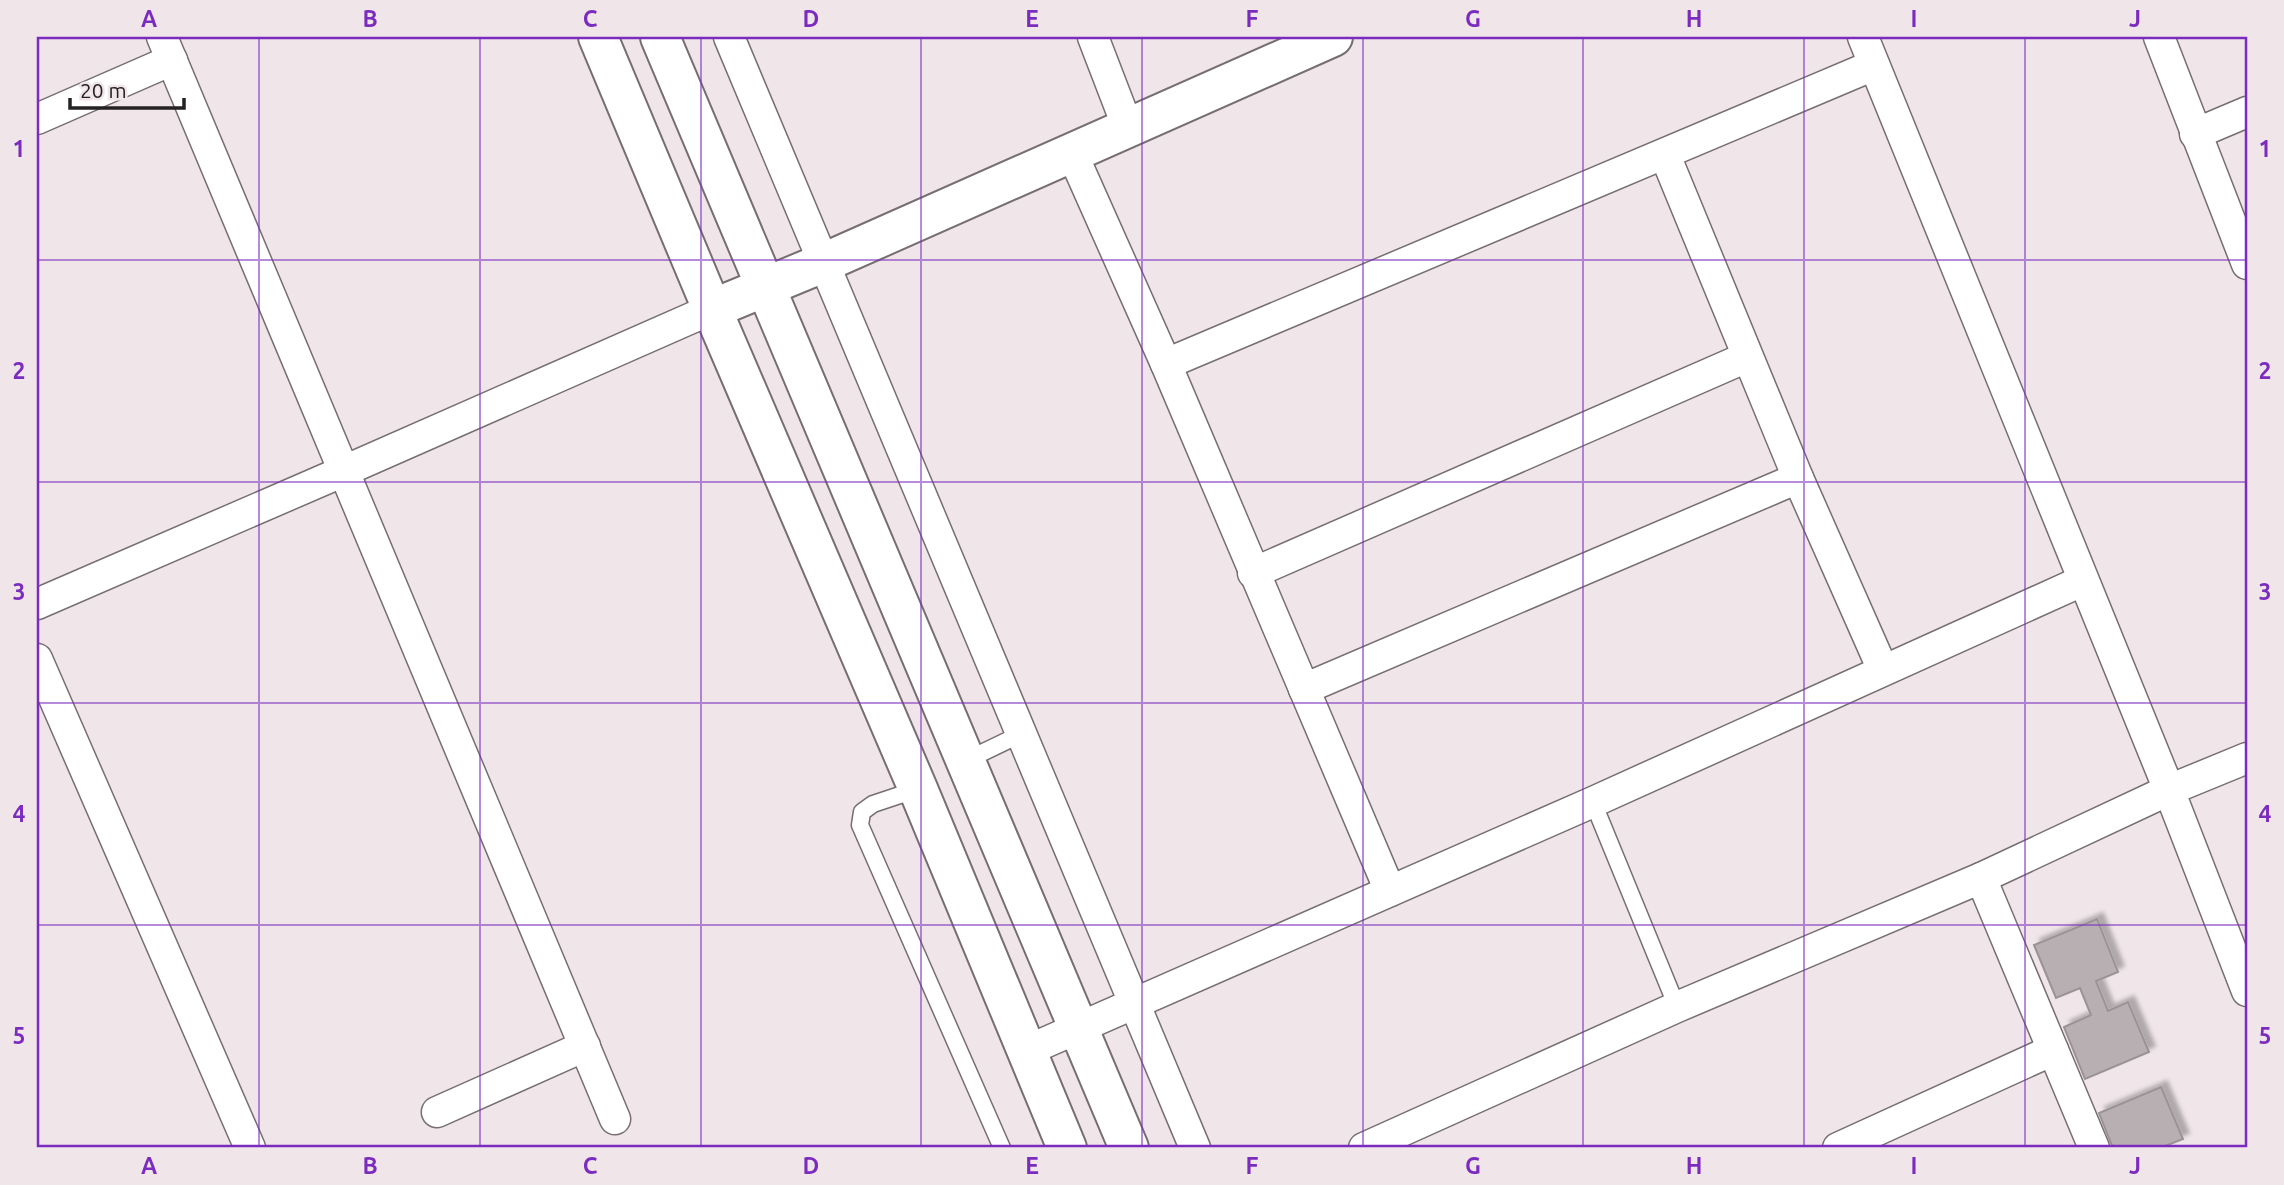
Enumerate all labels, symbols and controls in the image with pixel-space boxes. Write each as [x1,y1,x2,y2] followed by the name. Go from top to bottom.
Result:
[141,6,157,31] text: A
[362,6,378,31] text: B
[583,6,598,31] text: C
[803,6,819,31] text: D
[1025,6,1039,31] text: E
[1246,6,1259,31] text: F
[1465,6,1481,31] text: G
[1686,6,1702,31] text: H
[1911,6,1917,31] text: I
[2129,6,2141,31] text: J
[70,66,184,110] scale bar
[80,78,127,102] text: 20 m
[13,136,25,161] text: 1
[2259,136,2271,161] text: 1
[13,358,25,383] text: 2
[2259,358,2271,383] text: 2
[13,579,25,604] text: 3
[2259,579,2271,604] text: 3
[13,801,26,826] text: 4
[2259,801,2272,826] text: 4
[13,1023,25,1048] text: 5
[2259,1023,2271,1048] text: 5
[141,1153,157,1178] text: A
[362,1153,378,1178] text: B
[583,1153,598,1178] text: C
[803,1153,819,1178] text: D
[1025,1153,1039,1178] text: E
[1246,1153,1259,1178] text: F
[1465,1153,1481,1178] text: G
[1686,1153,1702,1178] text: H
[1911,1153,1917,1178] text: I
[2129,1153,2141,1178] text: J

